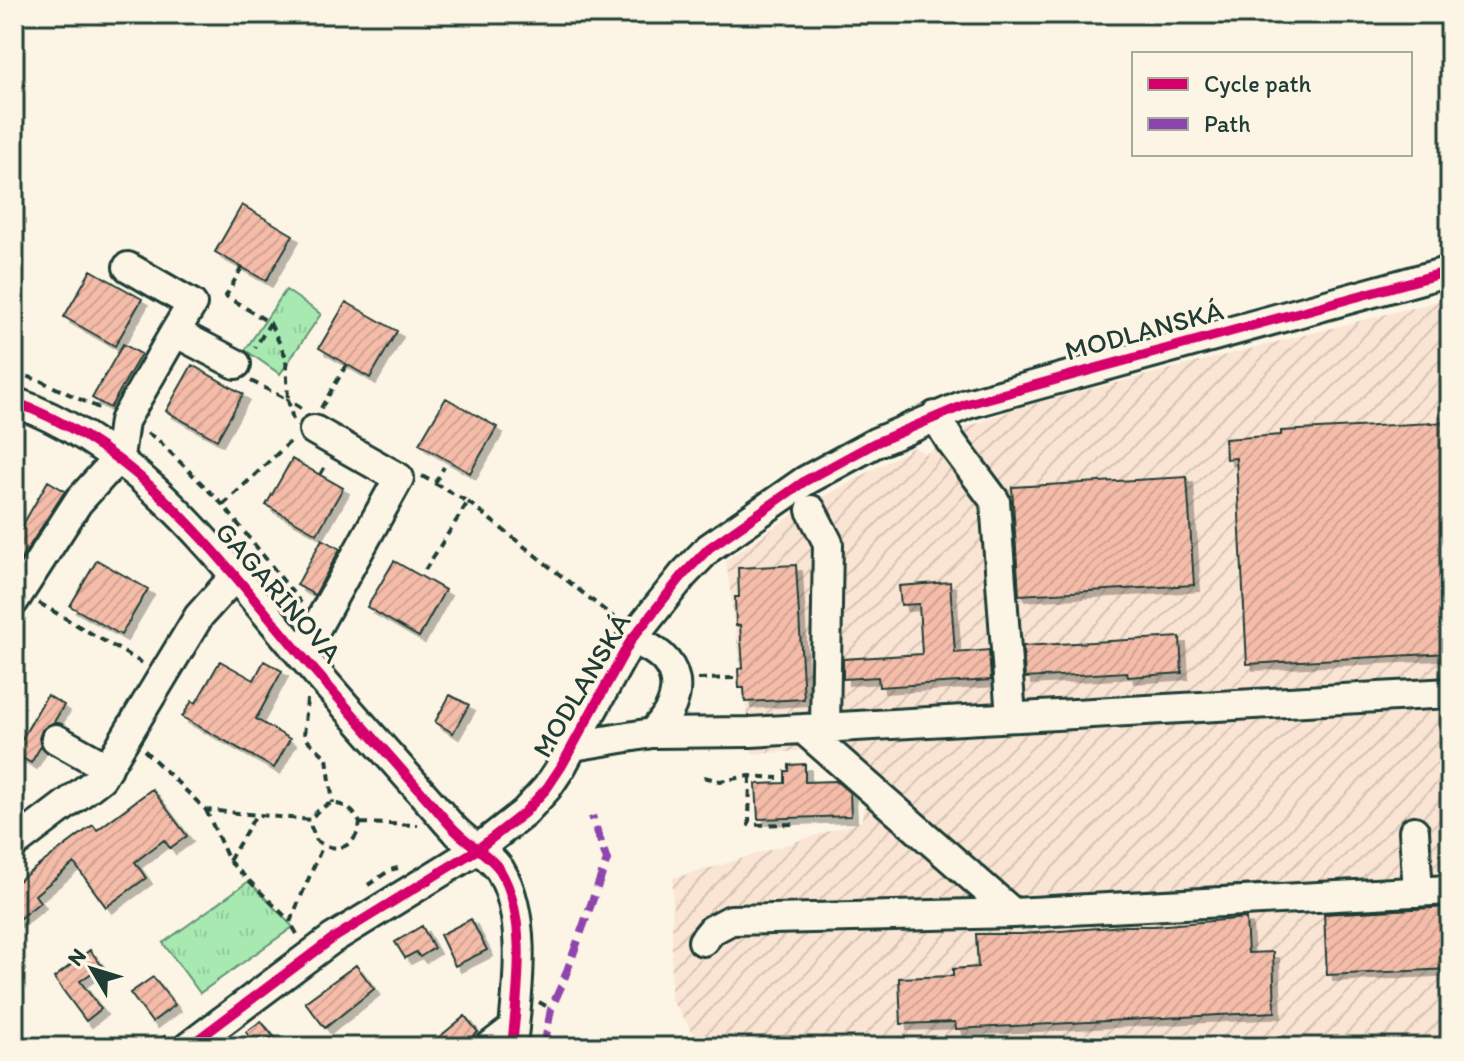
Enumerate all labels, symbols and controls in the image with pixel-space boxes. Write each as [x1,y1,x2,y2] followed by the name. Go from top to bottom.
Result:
[1132,52,1412,156] legend
[1204,69,1311,98] text: Cycle path
[1204,109,1251,138] text: Path
[1061,293,1227,367] street label: MODLANSKÁ
[209,515,349,669] street label: GAGARINOVA
[525,607,637,763] street label: MODLANSKÁ
[52,929,132,1009] north arrow
[61,943,92,971] text: N

